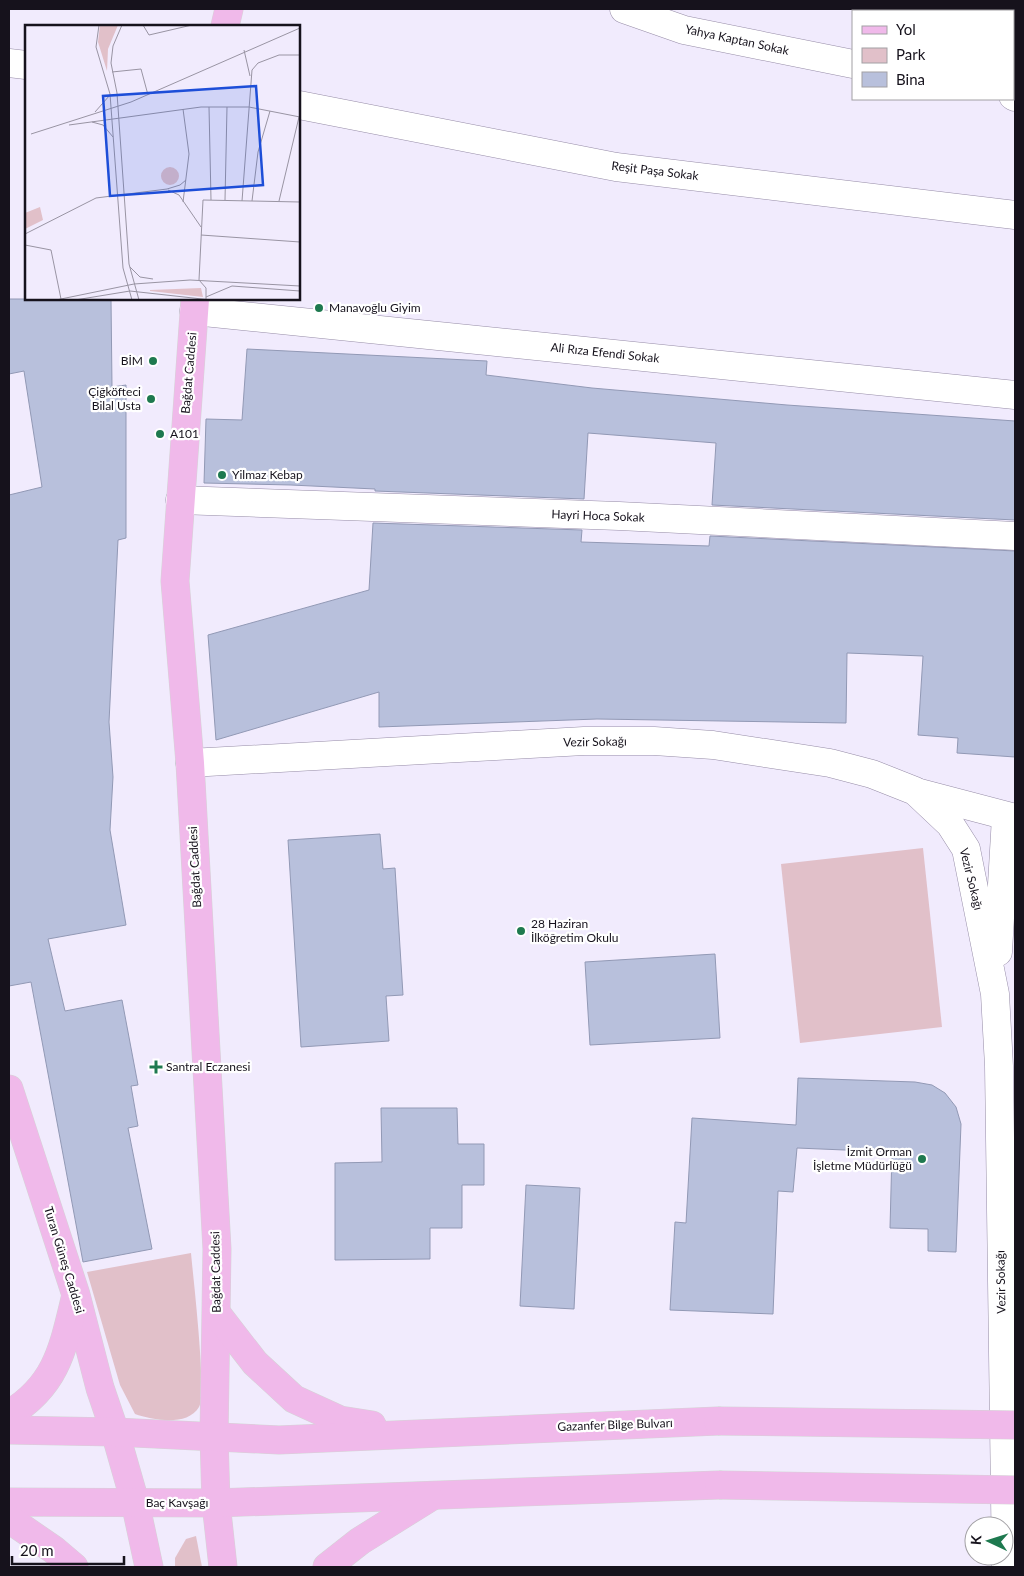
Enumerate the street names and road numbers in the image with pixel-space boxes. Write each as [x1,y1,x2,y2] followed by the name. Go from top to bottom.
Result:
[684,21,791,58] street label: Yahya Kaptan Sokak
[611,158,700,183] street label: Reşit Paşa Sokak
[177,332,200,414] street label: Bağdat Caddesi
[550,339,661,366] street label: Ali Rıza Efendi Sokak
[551,506,646,525] street label: Hayri Hoca Sokak
[563,733,627,750] street label: Vezir Sokağı
[185,826,204,908] street label: Bağdat Caddesi
[957,846,986,912] street label: Vezir Sokağı
[41,1205,88,1315] street label: Turan Güneş Caddesi
[207,1231,224,1313] street label: Bağdat Caddesi
[992,1250,1009,1314] street label: Vezir Sokağı
[557,1415,673,1434] street label: Gazanfer Bilge Bulvarı
[146,1495,208,1510] street label: Baç Kavşağı

